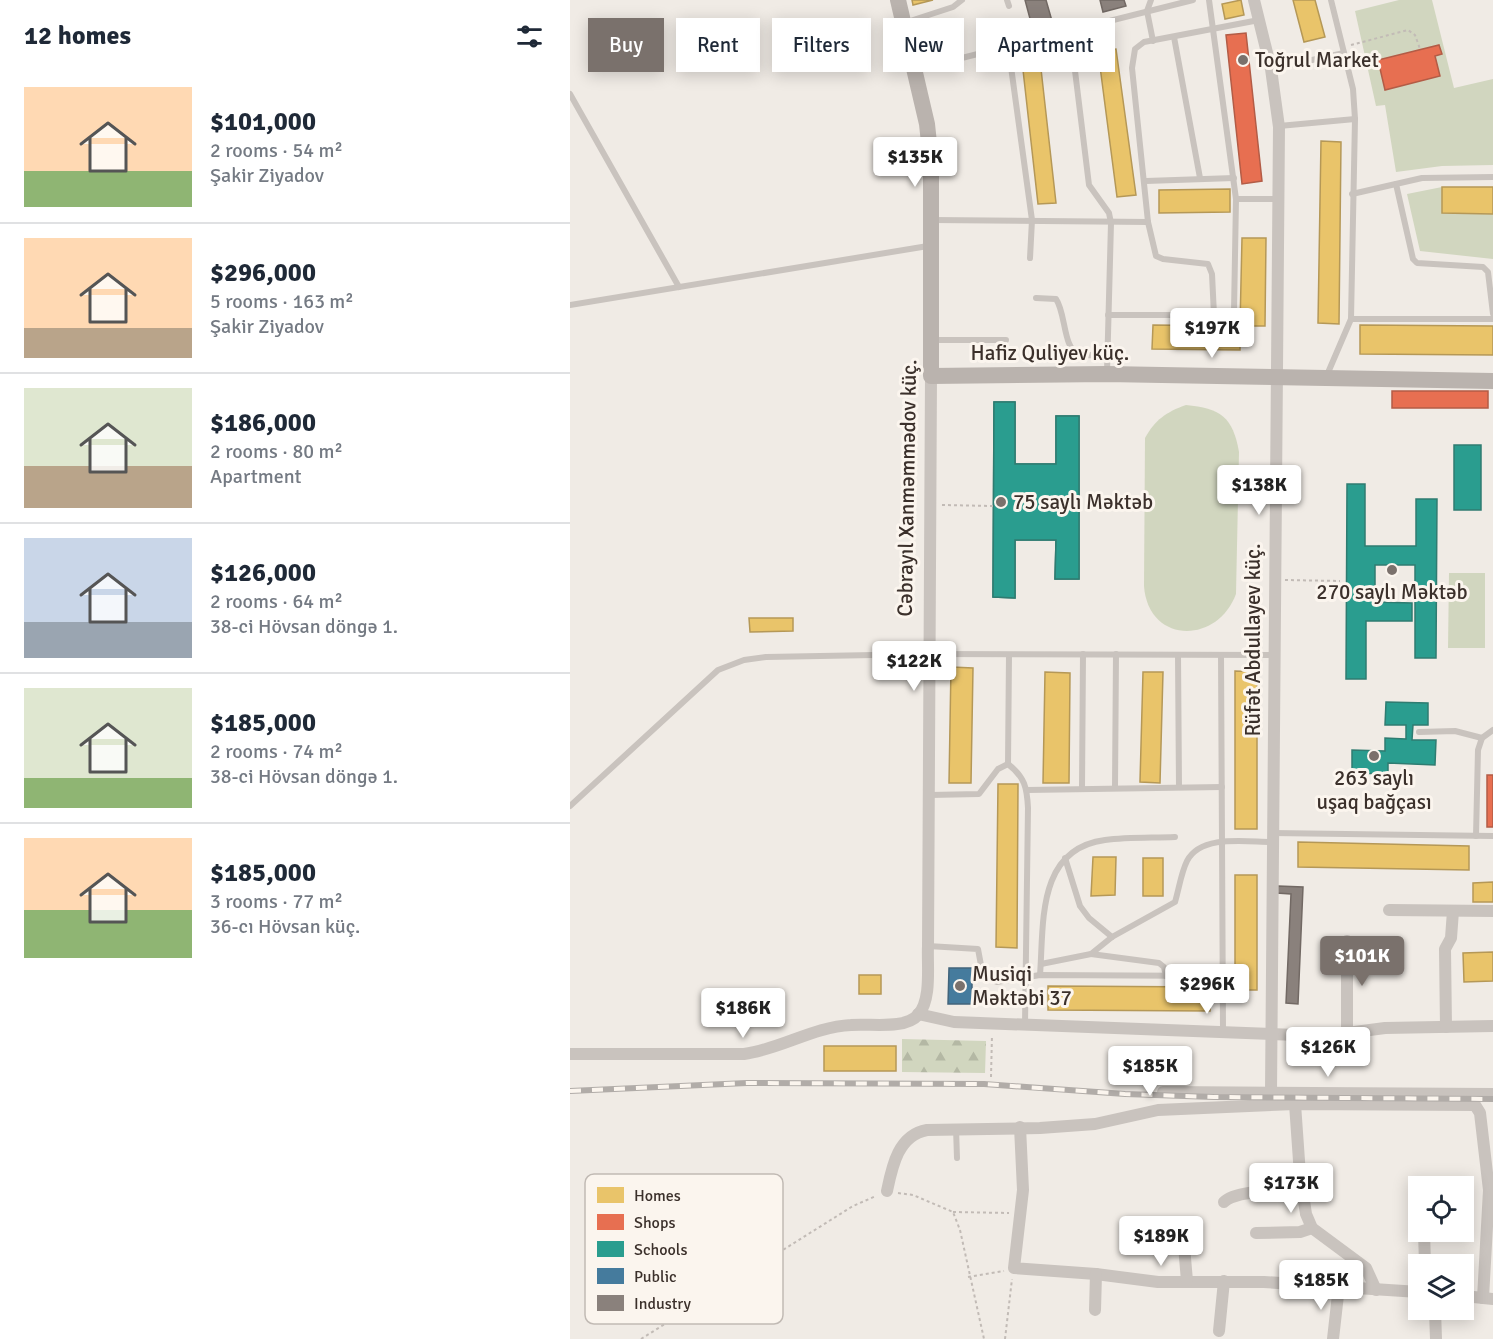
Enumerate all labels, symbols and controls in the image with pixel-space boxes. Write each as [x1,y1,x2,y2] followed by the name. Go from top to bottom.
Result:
[588,18,664,72] chip: Buy
[676,18,760,72] chip: Rent
[772,18,871,72] chip: Filters
[883,18,964,72] chip: New
[976,18,1115,72] chip: Apartment
[24,20,131,52] text: 12 homes
[513,20,546,53] icon: filters
[1255,47,1379,73] place label: Toğrul Market
[1236,53,1250,67] marker: Toğrul Market
[210,106,316,138] text: $101,000
[72,111,144,183] icon: home
[873,137,957,188] pin: $135K
[210,138,343,163] text: 2 rooms · 54 m²
[887,144,943,169] text: $135K
[210,163,324,188] text: Şakir Ziyadov
[210,257,316,289] text: $296,000
[72,262,144,334] icon: home
[210,289,354,314] text: 5 rooms · 163 m²
[1170,308,1254,359] pin: $197K
[210,314,324,339] text: Şakir Ziyadov
[1184,315,1240,340] text: $197K
[971,340,1129,366] street label: Hafiz Quliyev küç.
[892,359,922,617] street label: Cəbrayıl Xanməmmədov küç.
[210,407,316,439] text: $186,000
[72,412,144,484] icon: home
[210,439,343,464] text: 2 rooms · 80 m²
[210,464,302,489] text: Apartment
[1217,465,1301,516] pin: $138K
[1231,472,1287,497] text: $138K
[1013,489,1153,515] place label: 75 saylı Məktəb
[994,495,1008,509] marker: 75 saylı Məktəb
[1240,543,1266,737] street label: Rüfət Abdullayev küç.
[210,557,316,589] text: $126,000
[72,562,144,634] icon: home
[1385,563,1399,577] marker: 270 saylı Məktəb
[1316,579,1468,605] place label: 270 saylı Məktəb
[210,589,343,614] text: 2 rooms · 64 m²
[210,614,398,639] text: 38-ci Hövsan döngə 1.
[872,641,956,692] pin: $122K
[886,648,942,673] text: $122K
[210,707,316,739] text: $185,000
[72,712,144,784] icon: home
[210,739,343,764] text: 2 rooms · 74 m²
[1367,749,1381,763] marker: 263 saylı uşaq bağçası
[210,764,398,789] text: 38-ci Hövsan döngə 1.
[1316,765,1432,815] place label: 263 saylı uşaq bağçası
[210,857,316,889] text: $185,000
[72,862,144,934] icon: home
[210,889,343,914] text: 3 rooms · 77 m²
[210,914,360,939] text: 36-cı Hövsan küç.
[1320,936,1404,987] pin: $101K
[1334,943,1390,968] text: $101K
[972,961,1072,1011] place label: Musiqi Məktəbi 37
[1165,964,1249,1015] pin: $296K
[1179,971,1235,996] text: $296K
[953,979,967,993] marker: Musiqi Məktəbi 37
[701,988,785,1039] pin: $186K
[715,995,771,1020] text: $186K
[1286,1027,1370,1078] pin: $126K
[1300,1034,1356,1059] text: $126K
[1108,1046,1192,1097] pin: $185K
[1122,1053,1178,1078] text: $185K
[1249,1163,1333,1214] pin: $173K
[1263,1170,1319,1195] text: $173K
[585,1174,783,1324] legend
[1408,1176,1474,1320] map controls
[1408,1176,1474,1242] button: locate
[634,1186,681,1206] text: Homes
[634,1213,675,1233] text: Shops
[1119,1216,1203,1267] pin: $189K
[1133,1223,1189,1248] text: $189K
[634,1240,687,1260] text: Schools
[1408,1254,1474,1320] button: layers
[1279,1260,1363,1311] pin: $185K
[634,1267,677,1287] text: Public
[1293,1267,1349,1292] text: $185K
[634,1294,692,1314] text: Industry

